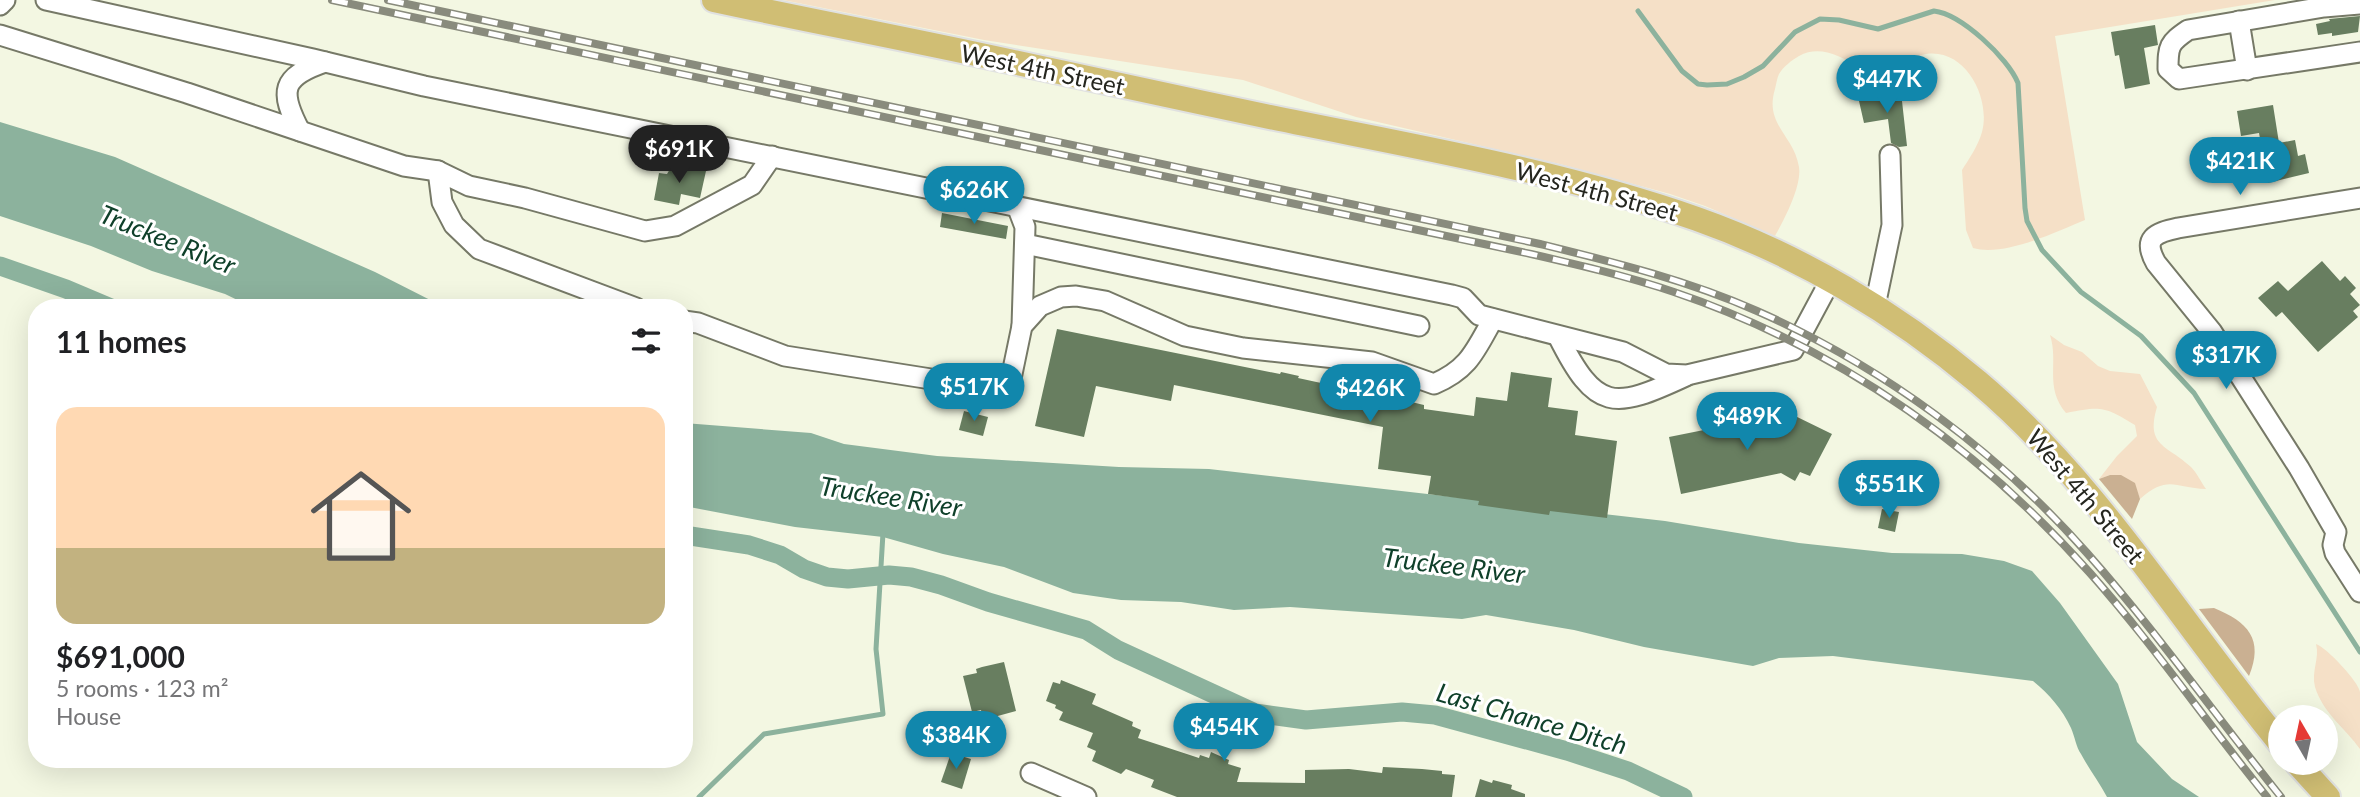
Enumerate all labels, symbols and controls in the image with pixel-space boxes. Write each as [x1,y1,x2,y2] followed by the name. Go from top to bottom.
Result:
[959,38,1128,101] street label: West 4th Street
[1838,55,1936,115] pin: $447K
[1852,64,1922,92] text: $447K
[630,125,728,185] pin: $691K
[644,134,714,162] text: $691K
[2191,138,2289,197] pin: $421K
[2205,146,2275,174] text: $421K
[1513,155,1682,227] street label: West 4th Street
[925,166,1023,226] pin: $626K
[939,175,1009,203] text: $626K
[96,197,241,281] water label: Truckee River
[627,322,665,360] icon: filters
[56,323,187,359] text: 11 homes
[2177,332,2275,391] pin: $317K
[2191,340,2261,368] text: $317K
[925,364,1023,423] pin: $517K
[1321,364,1419,424] pin: $426K
[939,372,1009,400] text: $517K
[1335,373,1405,401] text: $426K
[1698,392,1796,452] pin: $489K
[1712,401,1782,429] text: $489K
[2021,423,2151,569] street label: West 4th Street
[298,453,424,579] icon: home
[1840,461,1938,520] pin: $551K
[818,469,965,523] water label: Truckee River
[1854,469,1924,497] text: $551K
[1381,540,1528,590] water label: Truckee River
[56,638,185,674] text: $691,000
[56,674,228,702] text: 5 rooms · 123 m²
[1433,676,1631,760] water label: Last Chance Ditch
[56,702,121,730] text: House
[1175,704,1273,763] pin: $454K
[2268,705,2338,775] north arrow
[2268,705,2338,775] map controls
[907,712,1005,771] pin: $384K
[1189,712,1259,740] text: $454K
[921,720,991,748] text: $384K

